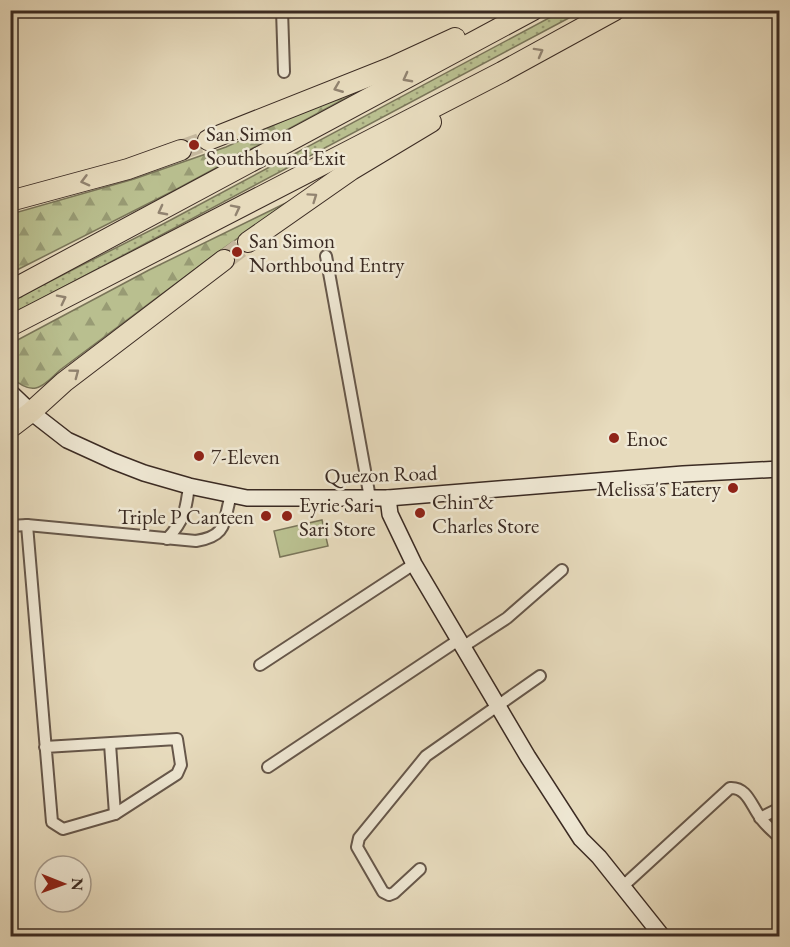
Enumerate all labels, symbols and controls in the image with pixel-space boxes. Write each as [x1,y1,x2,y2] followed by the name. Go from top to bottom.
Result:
[533,48,543,59] one-way arrow
[403,71,413,82] one-way arrow
[333,81,344,93] one-way arrow
[206,120,346,171] place label: San Simon Southbound Exit
[187,138,201,152] marker: San Simon Southbound Exit
[80,173,90,186] one-way arrow
[306,193,317,204] one-way arrow
[157,204,168,215] one-way arrow
[229,205,240,217] one-way arrow
[249,227,405,278] place label: San Simon Northbound Entry
[230,245,244,259] marker: San Simon Northbound Entry
[56,295,67,306] one-way arrow
[68,370,79,381] one-way arrow
[626,425,668,452] place label: Enoc
[607,431,621,445] marker: Enoc
[211,443,280,470] place label: 7-Eleven
[192,449,206,463] marker: 7-Eleven
[324,459,438,490] street label: Quezon Road
[596,475,722,502] place label: Melissa's Eatery
[726,481,740,495] marker: Melissa's Eatery
[432,488,539,539] place label: Chin & Charles Store
[299,491,375,542] place label: Eyrie Sari Sari Store
[118,503,254,530] place label: Triple P Canteen
[413,506,427,520] marker: Chin & Charles Store
[259,509,273,523] marker: Triple P Canteen
[280,509,294,523] marker: Eyrie Sari Sari Store
[33,854,93,914] north arrow
[67,878,88,891] text: N

